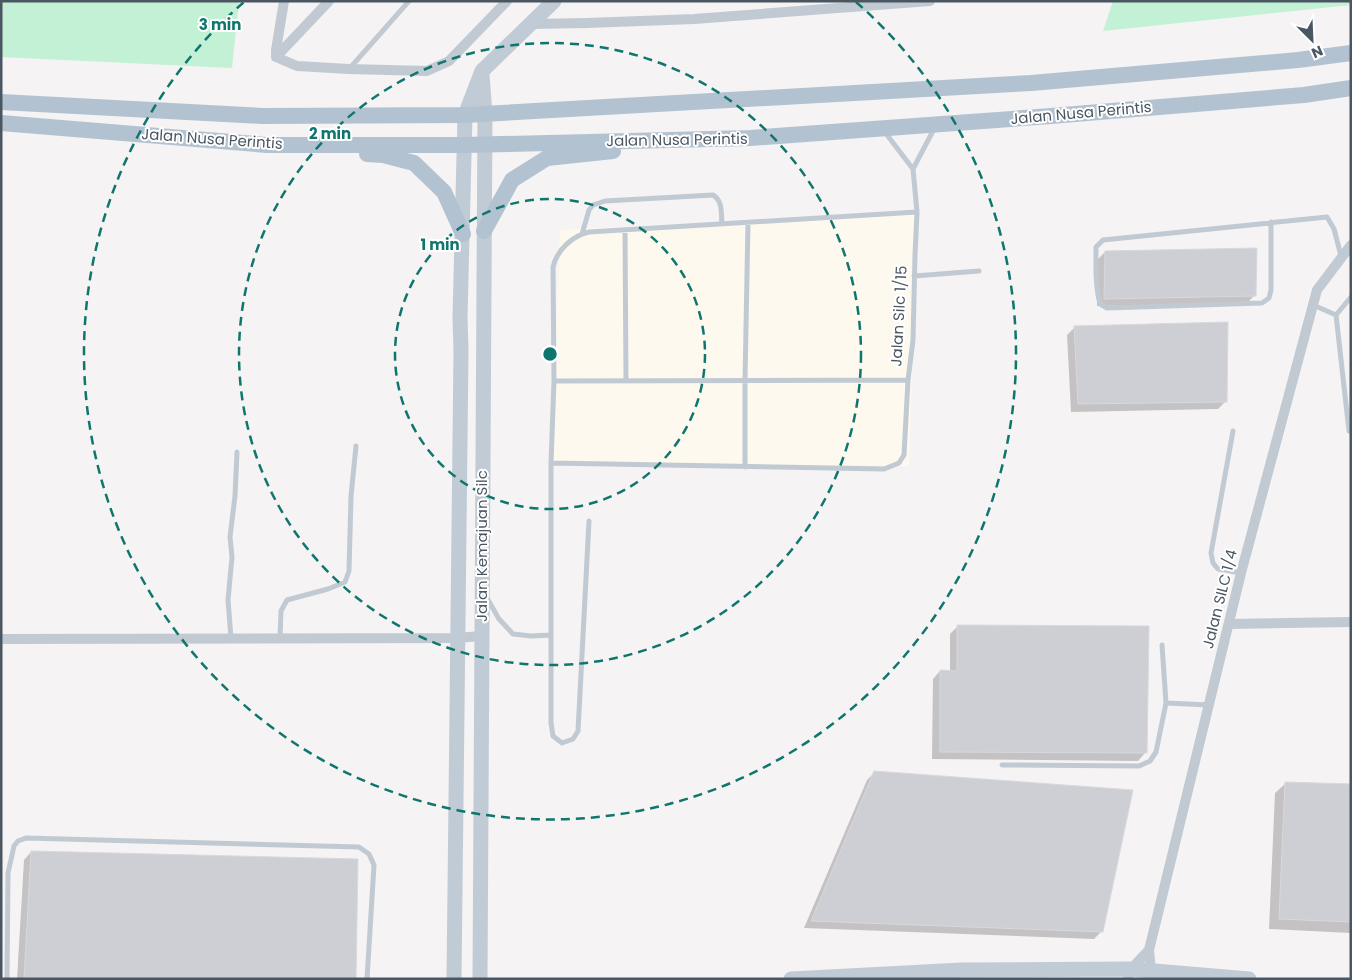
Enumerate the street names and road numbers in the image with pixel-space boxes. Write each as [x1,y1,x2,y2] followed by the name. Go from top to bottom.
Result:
[1010,96,1153,129] street label: Jalan Nusa Perintis
[141,123,284,154] street label: Jalan Nusa Perintis
[606,128,748,151] street label: Jalan Nusa Perintis
[885,265,912,367] street label: Jalan Silc 1/15
[471,470,492,622] street label: Jalan Kemajuan Silc
[1197,547,1242,651] street label: Jalan SILC 1/4

